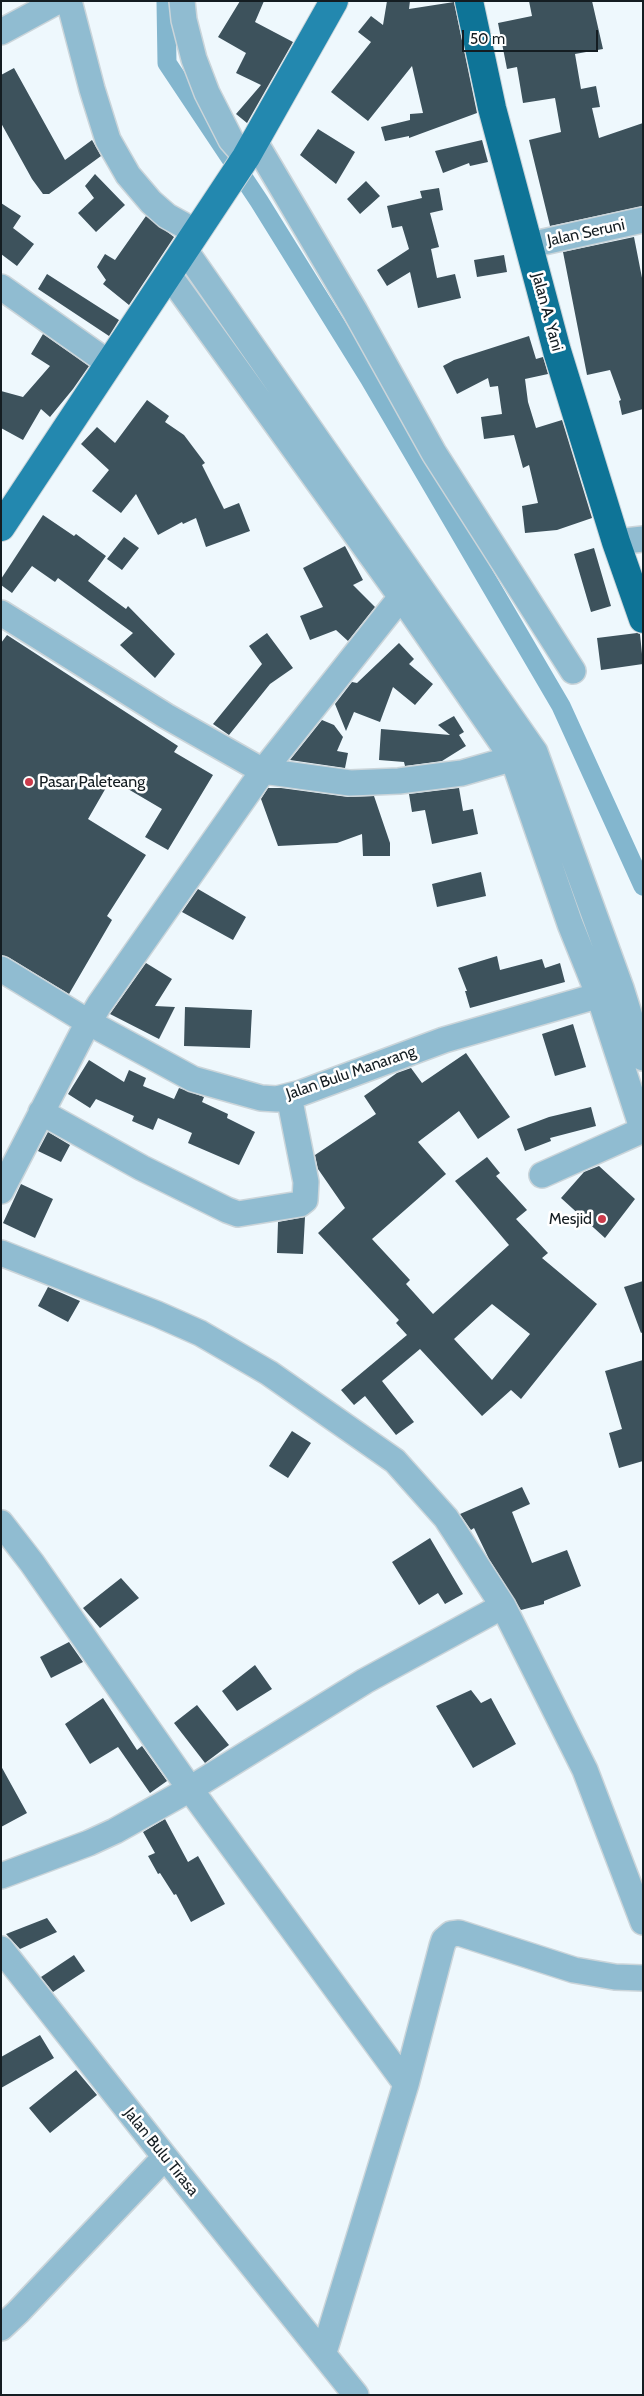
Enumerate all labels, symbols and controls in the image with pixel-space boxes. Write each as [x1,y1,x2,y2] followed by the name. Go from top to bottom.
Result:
[464,20,600,52] scale bar
[470,30,505,48] text: 50 m
[545,215,627,251] street label: Jalan Seruni
[527,271,567,353] street label: Jalan A. Yani
[39,772,145,792] place label: Pasar Paleteang
[23,776,35,788] marker: Pasar Paleteang
[284,1042,418,1104] street label: Jalan Bulu Manarang
[549,1209,592,1229] place label: Mesjid
[596,1213,608,1225] marker: Mesjid
[120,2104,202,2200] street label: Jalan Bulu Tirasa

